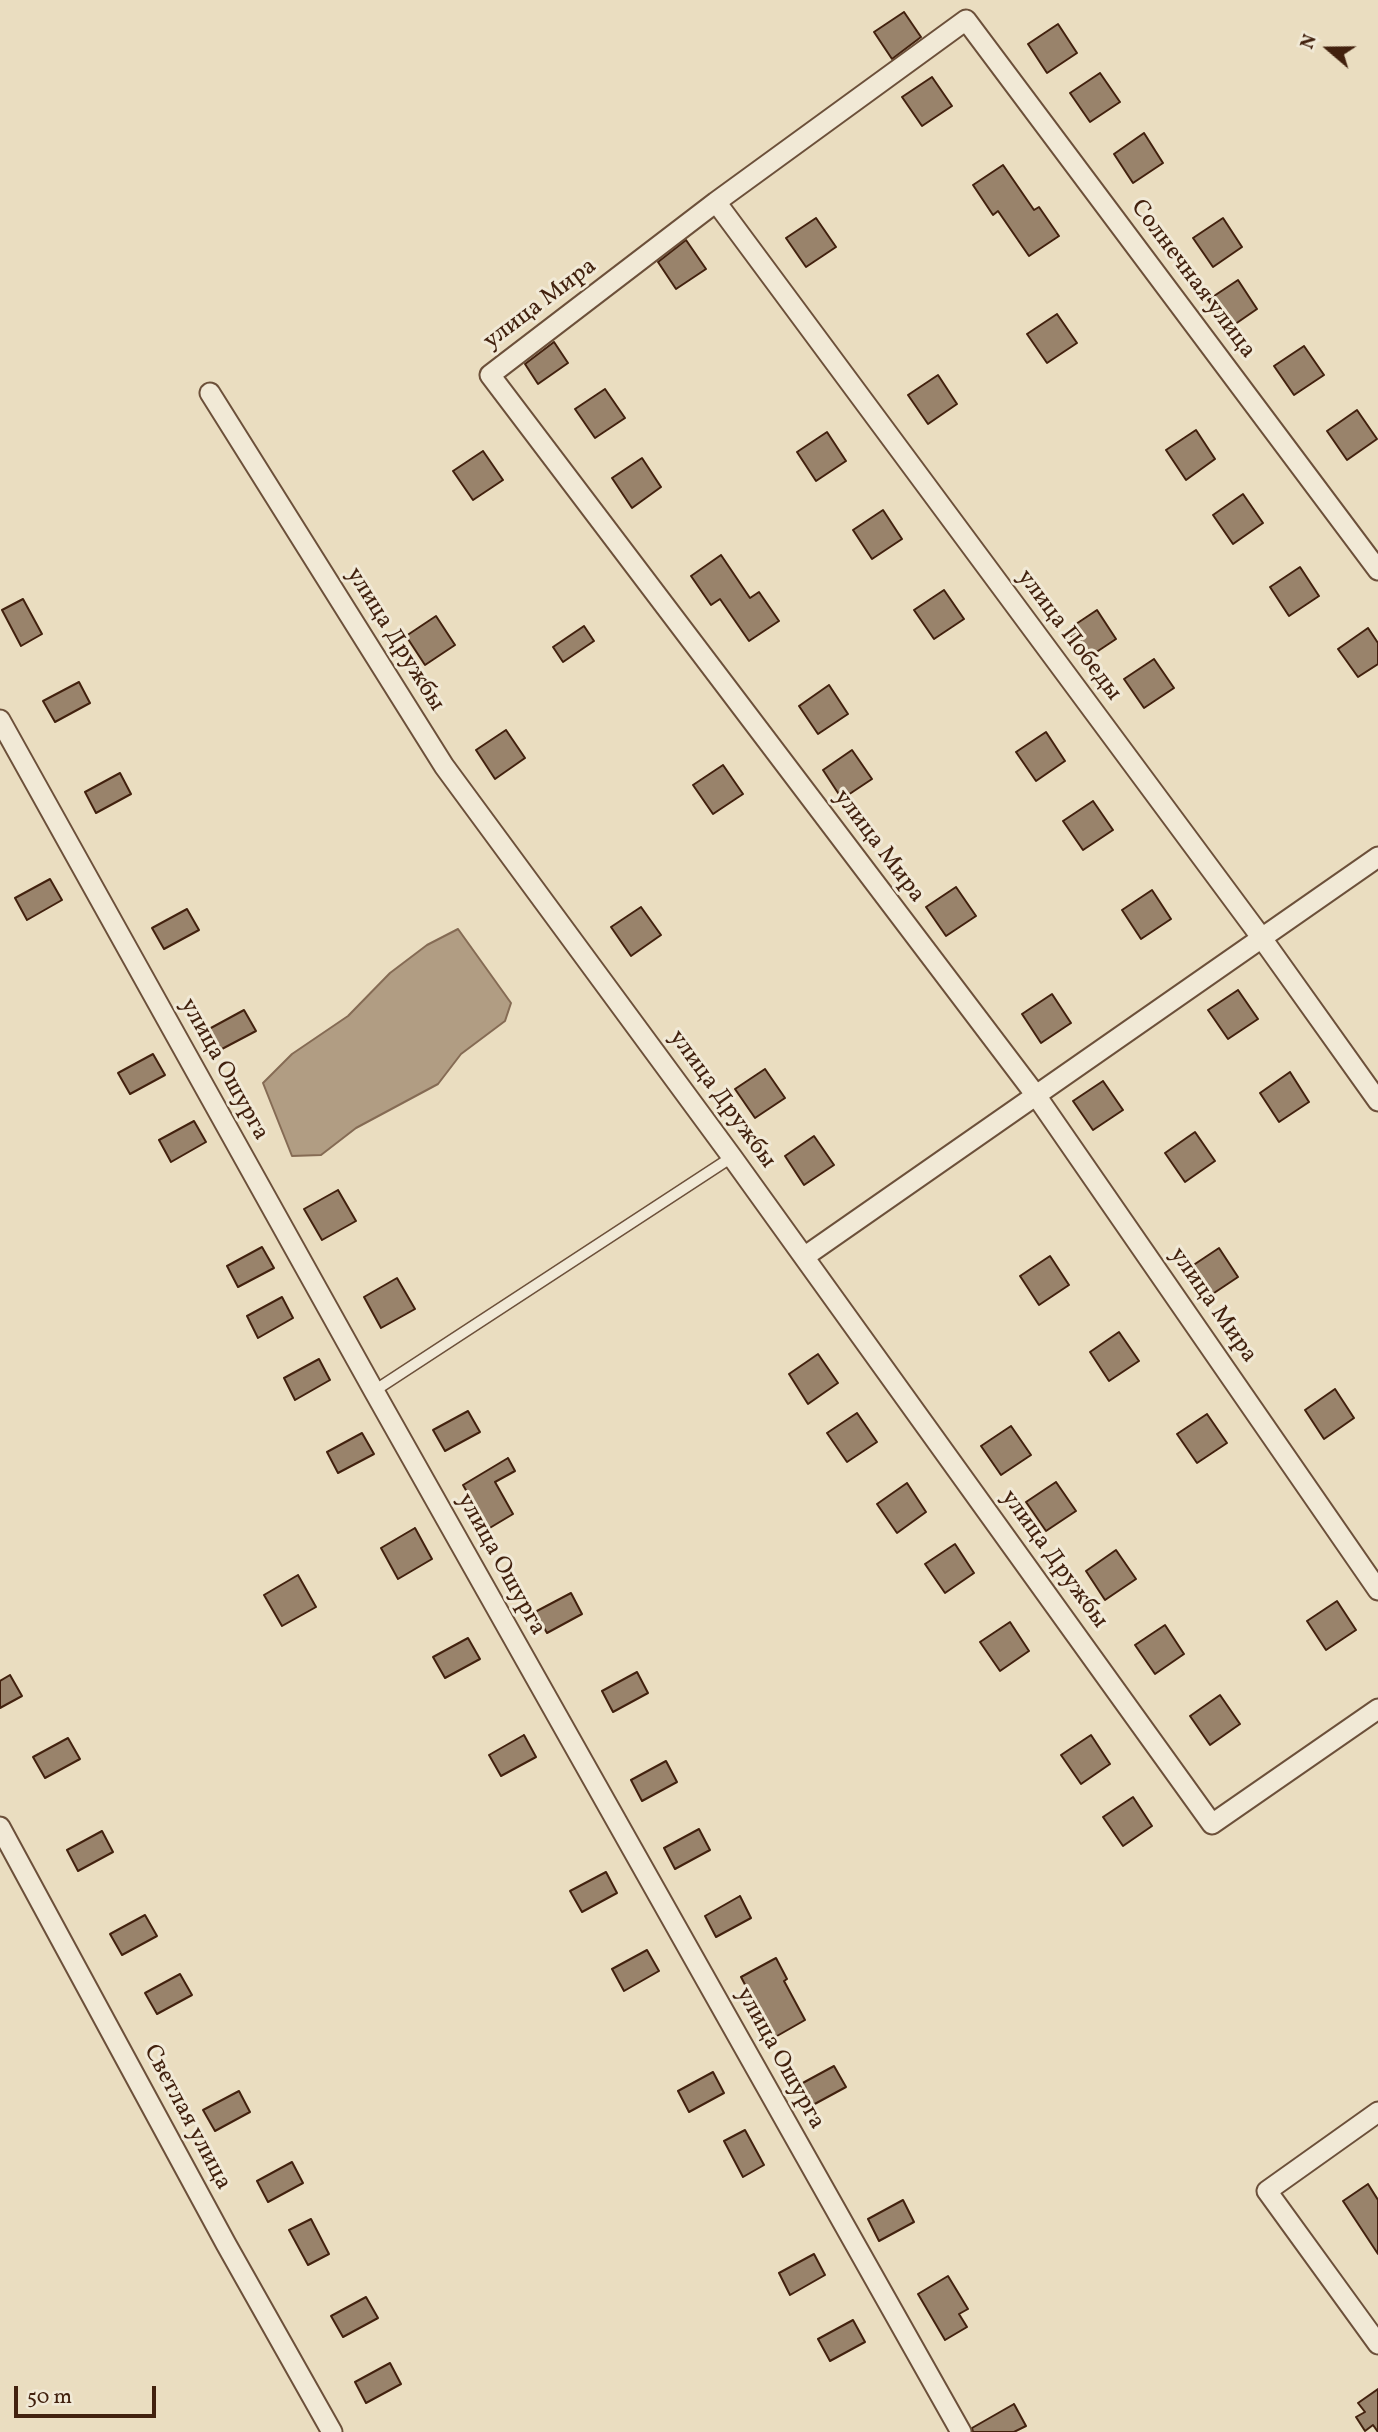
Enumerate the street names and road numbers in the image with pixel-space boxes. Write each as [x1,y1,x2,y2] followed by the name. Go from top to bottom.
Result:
[1123,195,1261,365] street label: Солнечная улица
[479,253,603,357] street label: улица Мира
[338,563,450,717] street label: улица Дружбы
[1009,565,1127,707] street label: улица Победы
[826,785,930,909] street label: улица Мира
[172,994,274,1146] street label: улица Ошурга
[661,1025,781,1175] street label: улица Дружбы
[1162,1243,1262,1369] street label: улица Мира
[993,1485,1113,1635] street label: улица Дружбы
[449,1489,551,1641] street label: улица Ошурга
[728,1983,830,2135] street label: улица Ошурга
[136,2040,236,2196] street label: Светлая улица

